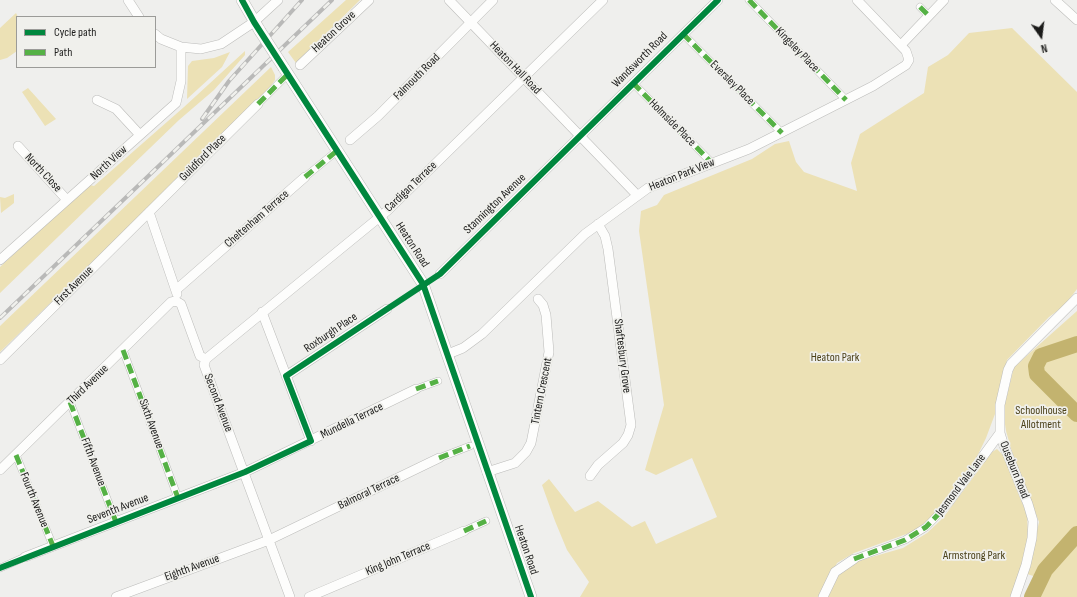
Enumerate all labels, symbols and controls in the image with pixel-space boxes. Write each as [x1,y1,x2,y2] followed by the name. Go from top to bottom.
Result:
[309,8,359,56] street label: Heaton Grove
[16,16,156,68] legend
[1021,16,1061,56] north arrow
[54,25,96,40] text: Cycle path
[772,25,822,75] street label: Kingsley Place
[609,29,671,91] street label: Wandsworth Road
[486,38,544,98] street label: Heaton Hall Road
[1040,41,1048,55] text: N
[54,45,72,60] text: Path
[391,51,443,103] street label: Falmouth Road
[707,58,757,108] street label: Eversley Place
[645,96,699,150] street label: Holmside Place
[177,132,229,184] street label: Guildford Place
[88,143,130,183] street label: North View
[22,151,64,195] street label: North Close
[647,155,717,195] street label: Heaton Park View
[382,159,440,215] street label: Cardigan Terrace
[461,171,529,237] street label: Stannington Avenue
[222,187,292,251] street label: Cheltenham Terrace
[392,220,432,270] street label: Heaton Road
[51,263,97,309] street label: First Avenue
[302,310,360,356] street label: Roxburgh Place
[610,318,634,394] street label: Shaftesbury Grove
[811,351,859,365] park label: Heaton Park
[528,356,556,426] street label: Tintern Crescent
[64,362,112,408] street label: Third Avenue
[200,372,236,434] street label: Second Avenue
[135,397,167,451] street label: Sixth Avenue
[318,400,386,442] street label: Mundella Terrace
[1015,404,1067,432] park label: Schoolhouse Allotment
[77,436,109,488] street label: Fifth Avenue
[996,439,1032,501] street label: Ouseburn Road
[933,451,989,519] street label: Jesmond Vale Lane
[16,470,52,530] street label: Fourth Avenue
[336,471,402,513] street label: Balmoral Terrace
[85,491,151,527] street label: Seventh Avenue
[511,523,541,577] street label: Heaton Road
[363,539,433,579] street label: King John Terrace
[943,549,1005,563] park label: Armstrong Park
[163,551,221,585] street label: Eighth Avenue

